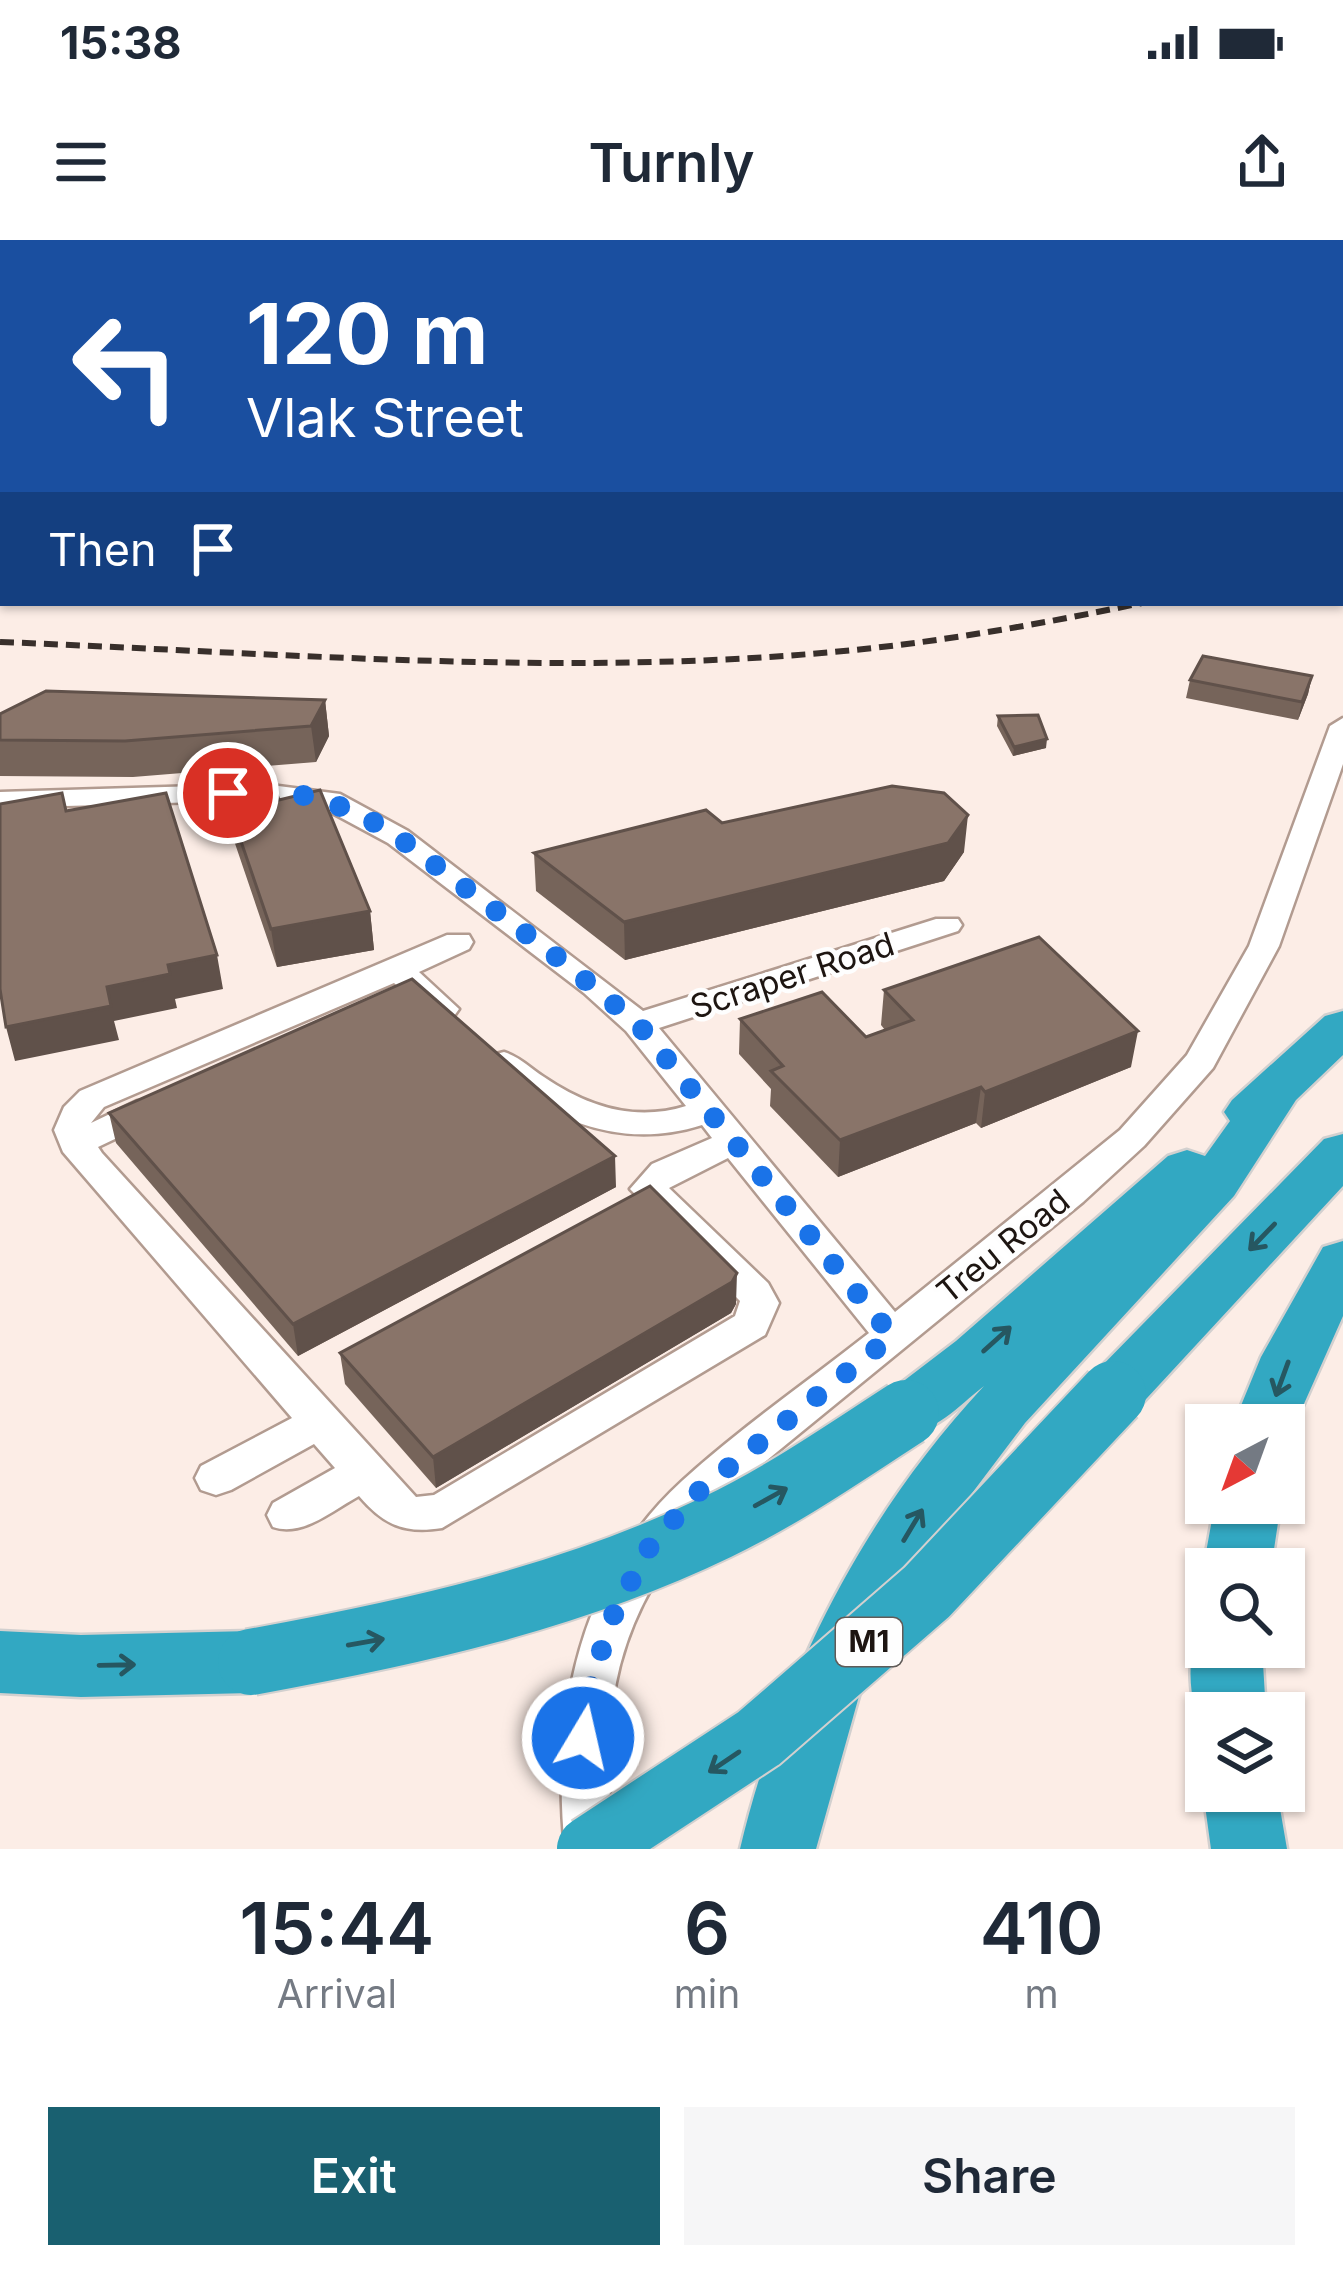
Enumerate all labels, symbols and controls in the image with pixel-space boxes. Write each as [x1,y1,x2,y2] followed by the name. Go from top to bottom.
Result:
[60,15,182,70] text: 15:38
[48,129,114,195] icon: menu
[1229,129,1295,195] icon: share
[588,130,755,195] text: Turnly
[246,283,488,384] text: 120 m
[48,288,204,444] icon: left
[246,385,524,450] text: Vlak Street
[180,516,246,582] icon: arrive
[48,522,156,577] text: Then
[177,742,279,844] pin
[195,760,261,826] icon: arrive
[685,923,899,1027] street label: Scraper Road
[929,1180,1077,1312] street label: Treu Road
[1249,1222,1277,1251] one-way arrow
[982,1326,1012,1353] one-way arrow
[1270,1360,1292,1397] one-way arrow
[1185,1404,1305,1524] north arrow
[1185,1404,1305,1812] map controls
[752,1485,787,1508] one-way arrow
[901,1509,925,1543] one-way arrow
[1185,1548,1305,1668] button: search
[836,1618,902,1666] road number: M1
[345,1629,384,1652] one-way arrow
[97,1654,136,1677] one-way arrow
[520,1675,646,1801] position arrow
[1185,1692,1305,1812] button: layers
[708,1749,742,1774] one-way arrow
[240,1884,434,1971] text: 15:44
[684,1884,730,1971] text: 6
[980,1884,1103,1971] text: 410
[277,1970,397,2017] text: Arrival
[674,1970,740,2017] text: min
[1025,1970,1059,2017] text: m
[48,2107,660,2245] button: Exit
[684,2107,1295,2245] button: Share

